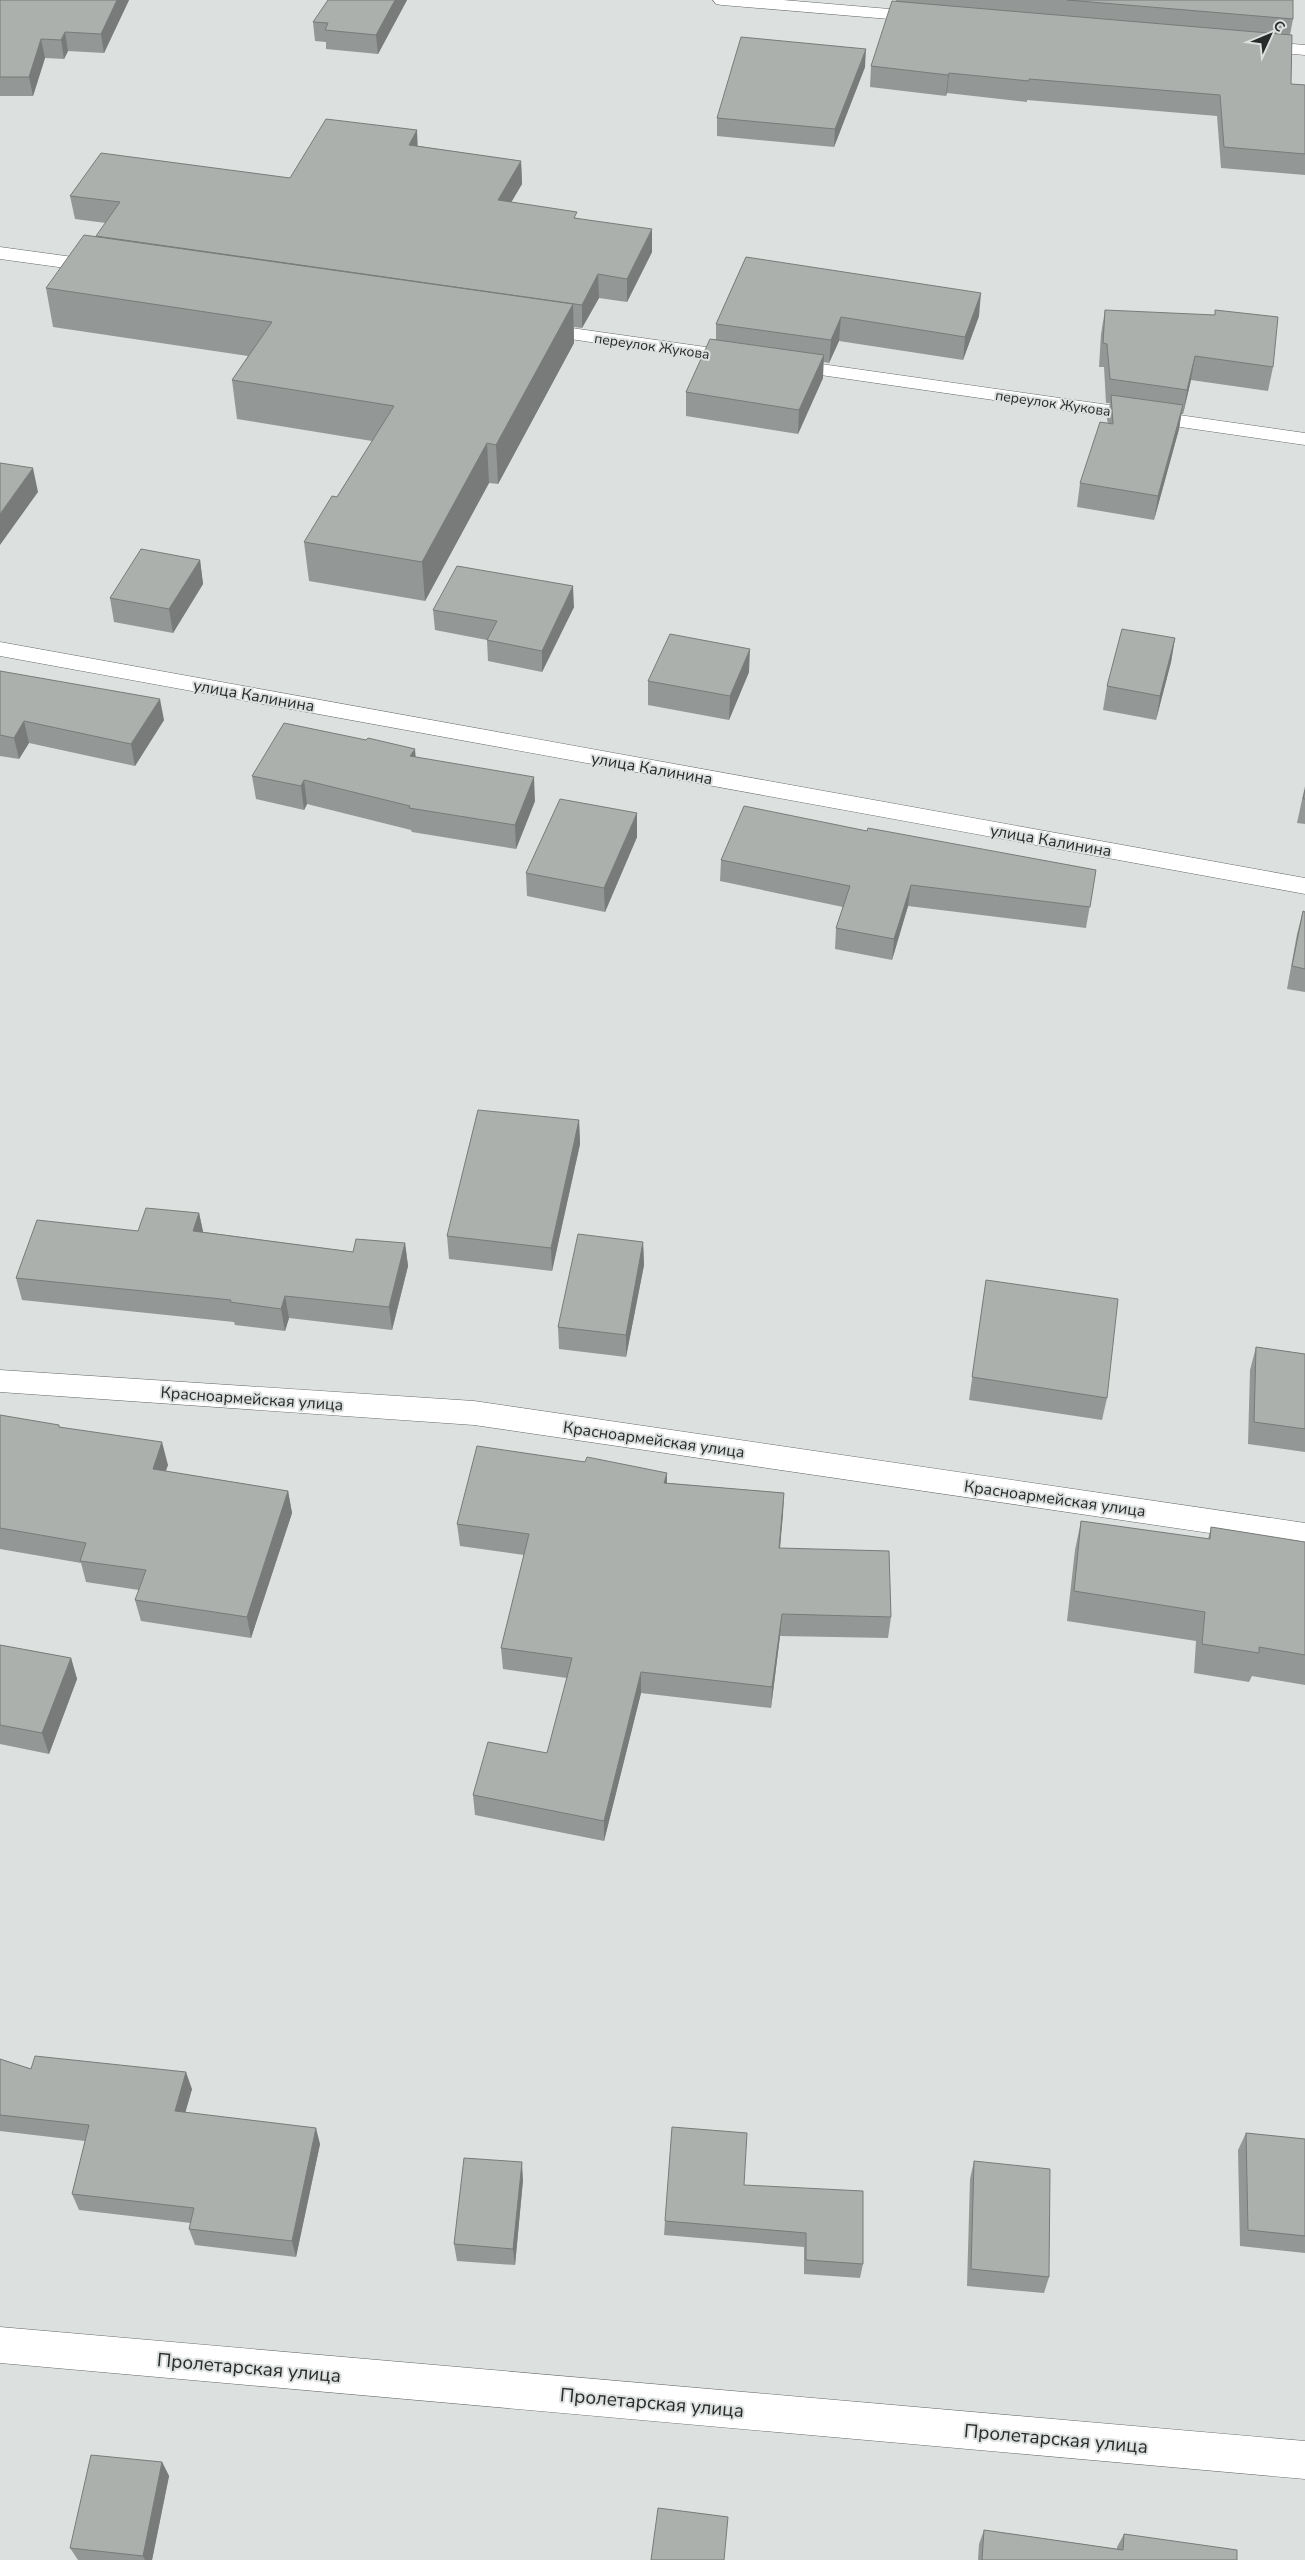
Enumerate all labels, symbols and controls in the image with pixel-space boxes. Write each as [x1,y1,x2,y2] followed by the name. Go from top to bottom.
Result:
[1245,10,1295,60] north arrow
[1269,16,1289,37] text: С
[593,329,711,364] street label: переулок Жукова
[994,386,1112,421] street label: переулок Жукова
[191,674,316,717] street label: улица Калинина
[589,747,714,790] street label: улица Калинина
[988,819,1113,862] street label: улица Калинина
[160,1382,344,1416] street label: Красноармейская улица
[562,1416,746,1464] street label: Красноармейская улица
[963,1475,1147,1523] street label: Красноармейская улица
[156,2347,342,2389] street label: Пролетарская улица
[559,2382,745,2424] street label: Пролетарская улица
[963,2418,1149,2460] street label: Пролетарская улица

